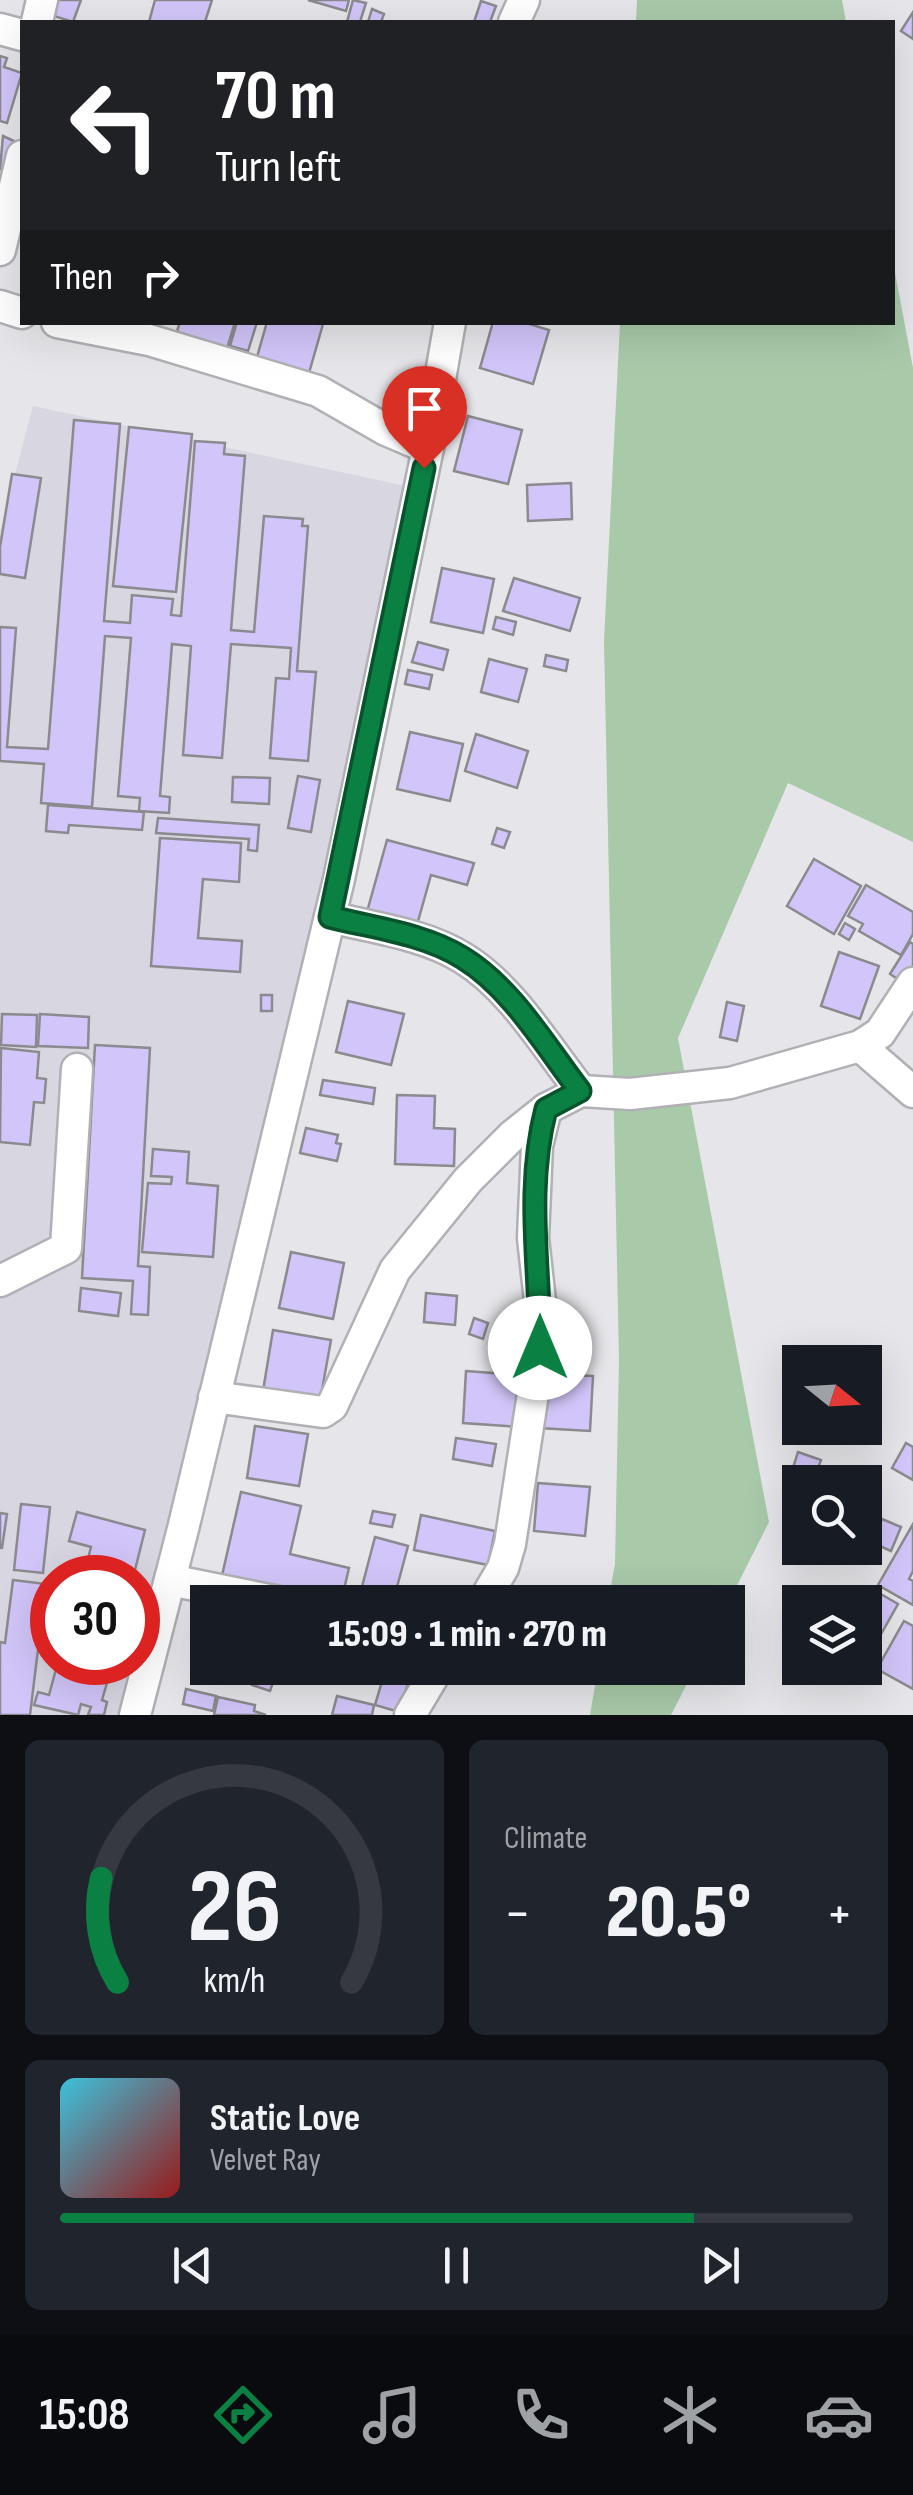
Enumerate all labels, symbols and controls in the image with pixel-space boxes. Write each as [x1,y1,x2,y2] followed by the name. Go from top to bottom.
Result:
[215,55,336,139] text: 70 m
[50,60,180,190] icon: left
[215,140,341,195] text: Turn left
[133,250,188,305] icon: right
[50,255,113,300] text: Then
[382,366,467,469] pin
[397,381,452,436] icon: arrive
[488,1296,592,1400] position arrow
[782,1345,882,1445] north arrow
[782,1345,882,1685] map controls
[782,1465,882,1565] button: search
[30,1555,160,1685] speed limit sign: 30
[782,1585,882,1685] button: layers
[328,1612,607,1657] text: 15:09 · 1 min · 270 m
[504,1819,587,1858] text: Climate
[187,1846,282,1971] text: 26
[606,1868,751,1959] text: 20.5°
[504,1881,531,1948] text: −
[826,1881,853,1948] text: +
[204,1960,265,2003] text: km/h
[210,2096,360,2141] text: Static Love
[210,2141,321,2180] text: Velvet Ray
[165,2238,220,2293] icon: previous
[429,2238,484,2293] icon: pause
[693,2238,748,2293] icon: next
[208,2380,278,2450] icon: directions
[357,2380,427,2450] icon: music
[506,2380,576,2450] icon: phone
[655,2380,725,2450] icon: climate
[804,2380,874,2450] icon: car
[39,2388,130,2443] text: 15:08

